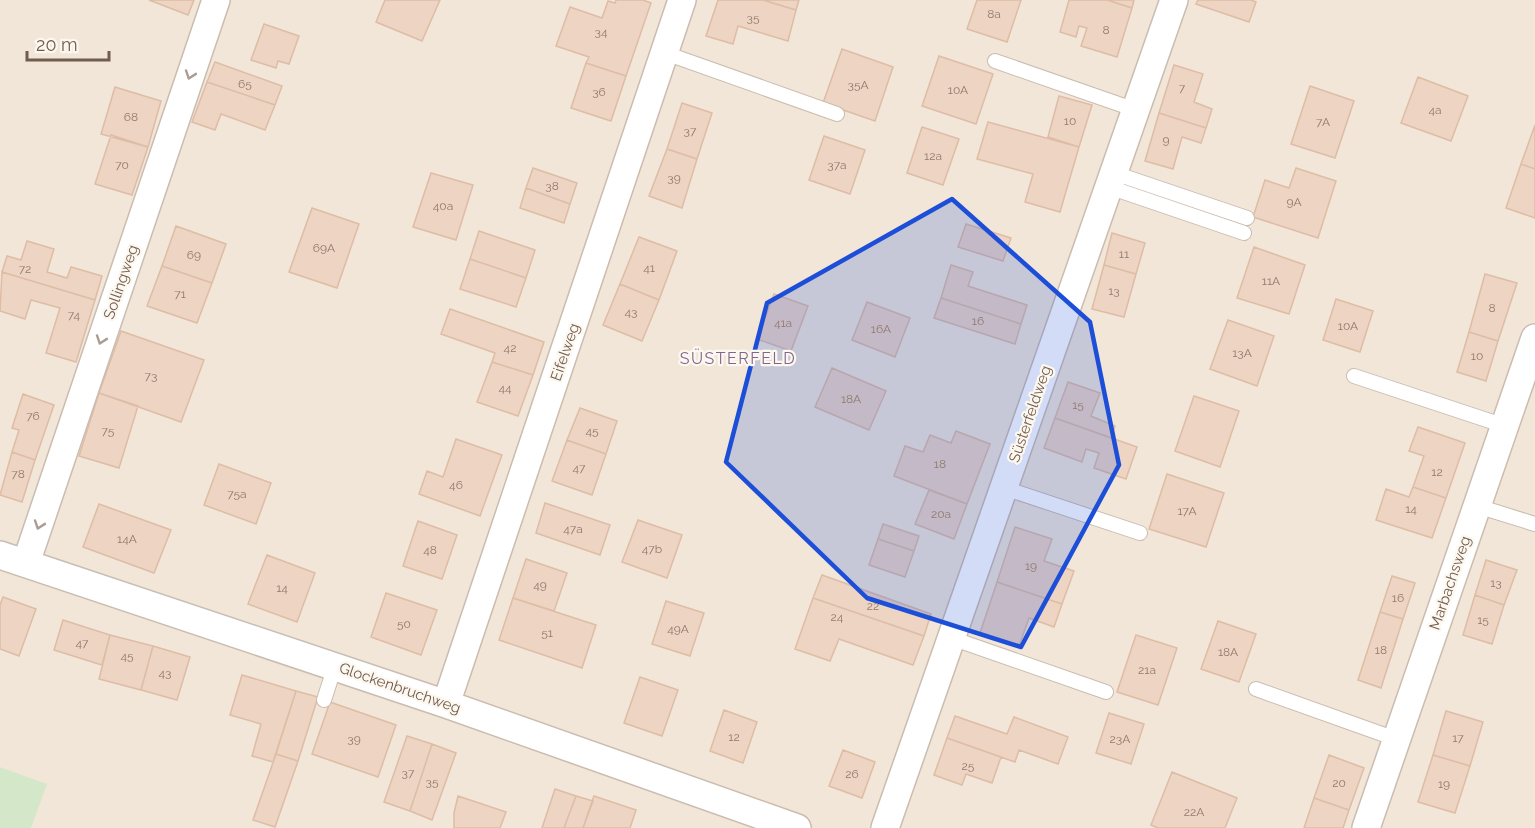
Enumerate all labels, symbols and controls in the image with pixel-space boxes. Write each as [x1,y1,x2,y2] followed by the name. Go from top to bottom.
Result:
[987,7,1001,21] house number: 8a
[747,11,760,25] house number: 35
[1102,23,1110,37] house number: 8
[27,24,110,62] scale bar
[595,25,608,39] house number: 34
[36,34,78,55] text: 20 m
[185,69,198,80] one-way arrow
[238,77,252,91] house number: 65
[847,78,869,92] house number: 35A
[1179,81,1186,95] house number: 7
[948,83,968,97] house number: 10A
[592,85,606,99] house number: 36
[1428,103,1442,117] house number: 4a
[124,110,138,124] house number: 68
[1064,114,1076,128] house number: 10
[1316,115,1330,129] house number: 7A
[684,124,697,138] house number: 37
[1162,133,1170,147] house number: 9
[924,149,942,163] house number: 12a
[115,158,129,172] house number: 70
[827,158,847,172] house number: 37a
[667,171,681,185] house number: 39
[545,179,559,193] house number: 38
[1286,195,1302,209] house number: 9A
[433,199,453,213] house number: 40a
[313,241,335,255] house number: 69A
[100,242,142,322] street label: Sollingweg
[1119,247,1129,261] house number: 11
[187,248,201,262] house number: 69
[643,261,655,275] house number: 41
[19,262,31,276] house number: 72
[1262,274,1280,288] house number: 11A
[1108,284,1120,298] house number: 13
[174,287,186,301] house number: 71
[1488,301,1496,315] house number: 8
[625,305,637,319] house number: 43
[68,308,81,322] house number: 74
[972,314,984,328] house number: 16
[774,316,792,330] house number: 41a
[1338,319,1358,333] house number: 10A
[547,321,583,383] street label: Eifelweg
[871,322,891,336] house number: 16A
[96,334,109,345] one-way arrow
[504,341,516,355] house number: 42
[1232,346,1252,360] house number: 13A
[680,348,796,368] district label: SÜSTERFELD
[1471,349,1483,363] house number: 10
[1005,363,1055,465] street label: Süsterfeldweg
[145,369,157,383] house number: 73
[498,381,512,395] house number: 44
[841,392,861,406] house number: 18A
[1072,398,1084,412] house number: 15
[26,409,40,423] house number: 76
[102,424,115,438] house number: 75
[585,424,599,438] house number: 45
[934,457,946,471] house number: 18
[573,461,586,475] house number: 47
[1431,465,1443,479] house number: 12
[11,467,25,481] house number: 78
[449,478,463,492] house number: 46
[227,487,247,501] house number: 75a
[1405,502,1417,516] house number: 14
[1177,504,1197,518] house number: 17A
[931,507,951,521] house number: 20a
[34,519,46,529] one-way arrow
[563,522,583,536] house number: 47a
[117,532,137,546] house number: 14A
[1426,534,1474,632] street label: Marbachsweg
[642,542,662,556] house number: 47b
[423,543,437,557] house number: 48
[1025,559,1037,573] house number: 19
[1490,576,1502,590] house number: 13
[533,578,547,592] house number: 49
[276,581,288,595] house number: 14
[1392,591,1404,605] house number: 16
[867,599,879,613] house number: 22
[831,610,844,624] house number: 24
[1477,613,1489,627] house number: 15
[397,617,411,631] house number: 50
[667,622,689,636] house number: 49A
[541,626,553,640] house number: 51
[76,636,89,650] house number: 47
[1375,643,1387,657] house number: 18
[1218,645,1238,659] house number: 18A
[120,649,134,663] house number: 45
[337,659,463,717] street label: Glockenbruchweg
[1138,663,1156,677] house number: 21a
[159,666,171,680] house number: 43
[728,730,740,744] house number: 12
[1452,731,1464,745] house number: 17
[347,732,361,746] house number: 39
[1110,732,1130,746] house number: 23A
[962,759,975,773] house number: 25
[402,766,415,780] house number: 37
[845,767,859,781] house number: 26
[426,775,439,789] house number: 35
[1332,776,1346,790] house number: 20
[1438,777,1450,791] house number: 19
[1184,805,1204,819] house number: 22A

